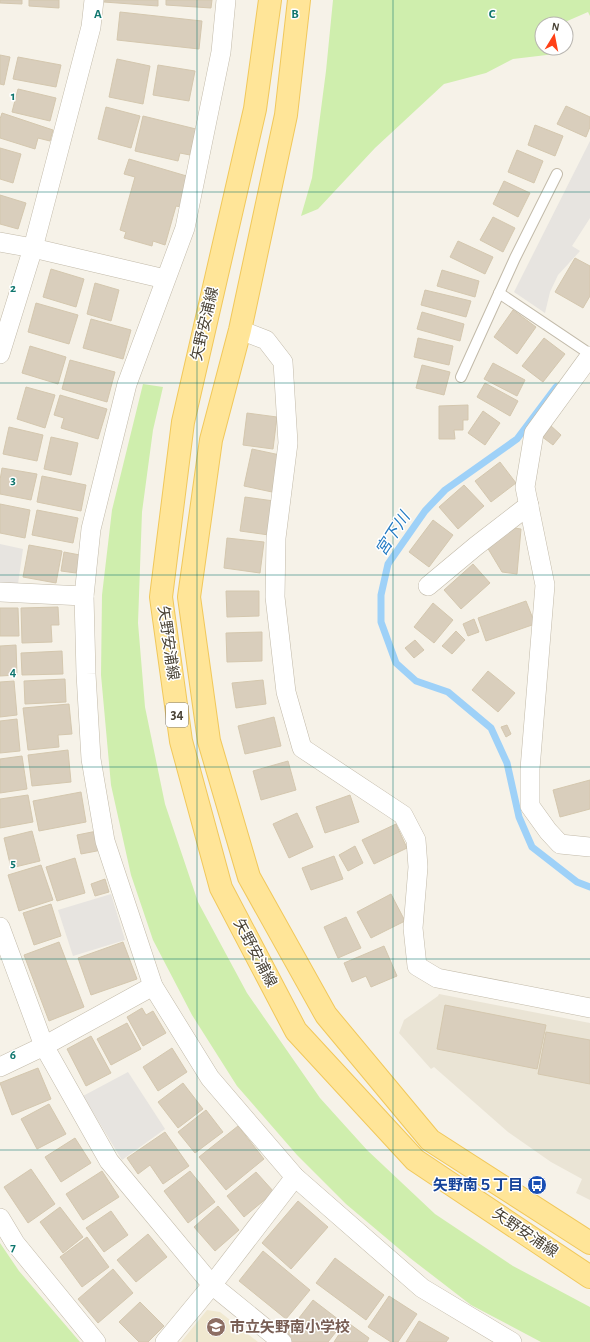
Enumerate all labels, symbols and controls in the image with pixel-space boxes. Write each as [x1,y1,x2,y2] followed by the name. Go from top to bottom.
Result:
[94,8,102,21] text: A
[291,8,299,21] text: B
[489,8,496,21] text: C
[534,16,574,56] north arrow
[551,21,560,33] text: N
[11,90,15,103] text: 1
[10,282,16,295] text: 2
[187,285,221,362] street label: 矢野安浦線
[10,474,16,487] text: 3
[372,507,414,558] water label: 宮下川
[155,605,183,681] street label: 矢野安浦線
[10,666,17,679] text: 4
[166,703,188,727] road number: 34
[10,857,16,870] text: 5
[231,915,281,990] street label: 矢野安浦線
[10,1049,16,1062] text: 6
[526,1174,548,1196] bus stop icon: 矢野南５丁目
[433,1177,523,1193] place label: 矢野南５丁目
[490,1204,561,1260] street label: 矢野安浦線
[10,1241,16,1254] text: 7
[205,1316,227,1338] school or university icon: 市立矢野南小学校
[230,1319,350,1335] place label: 市立矢野南小学校

